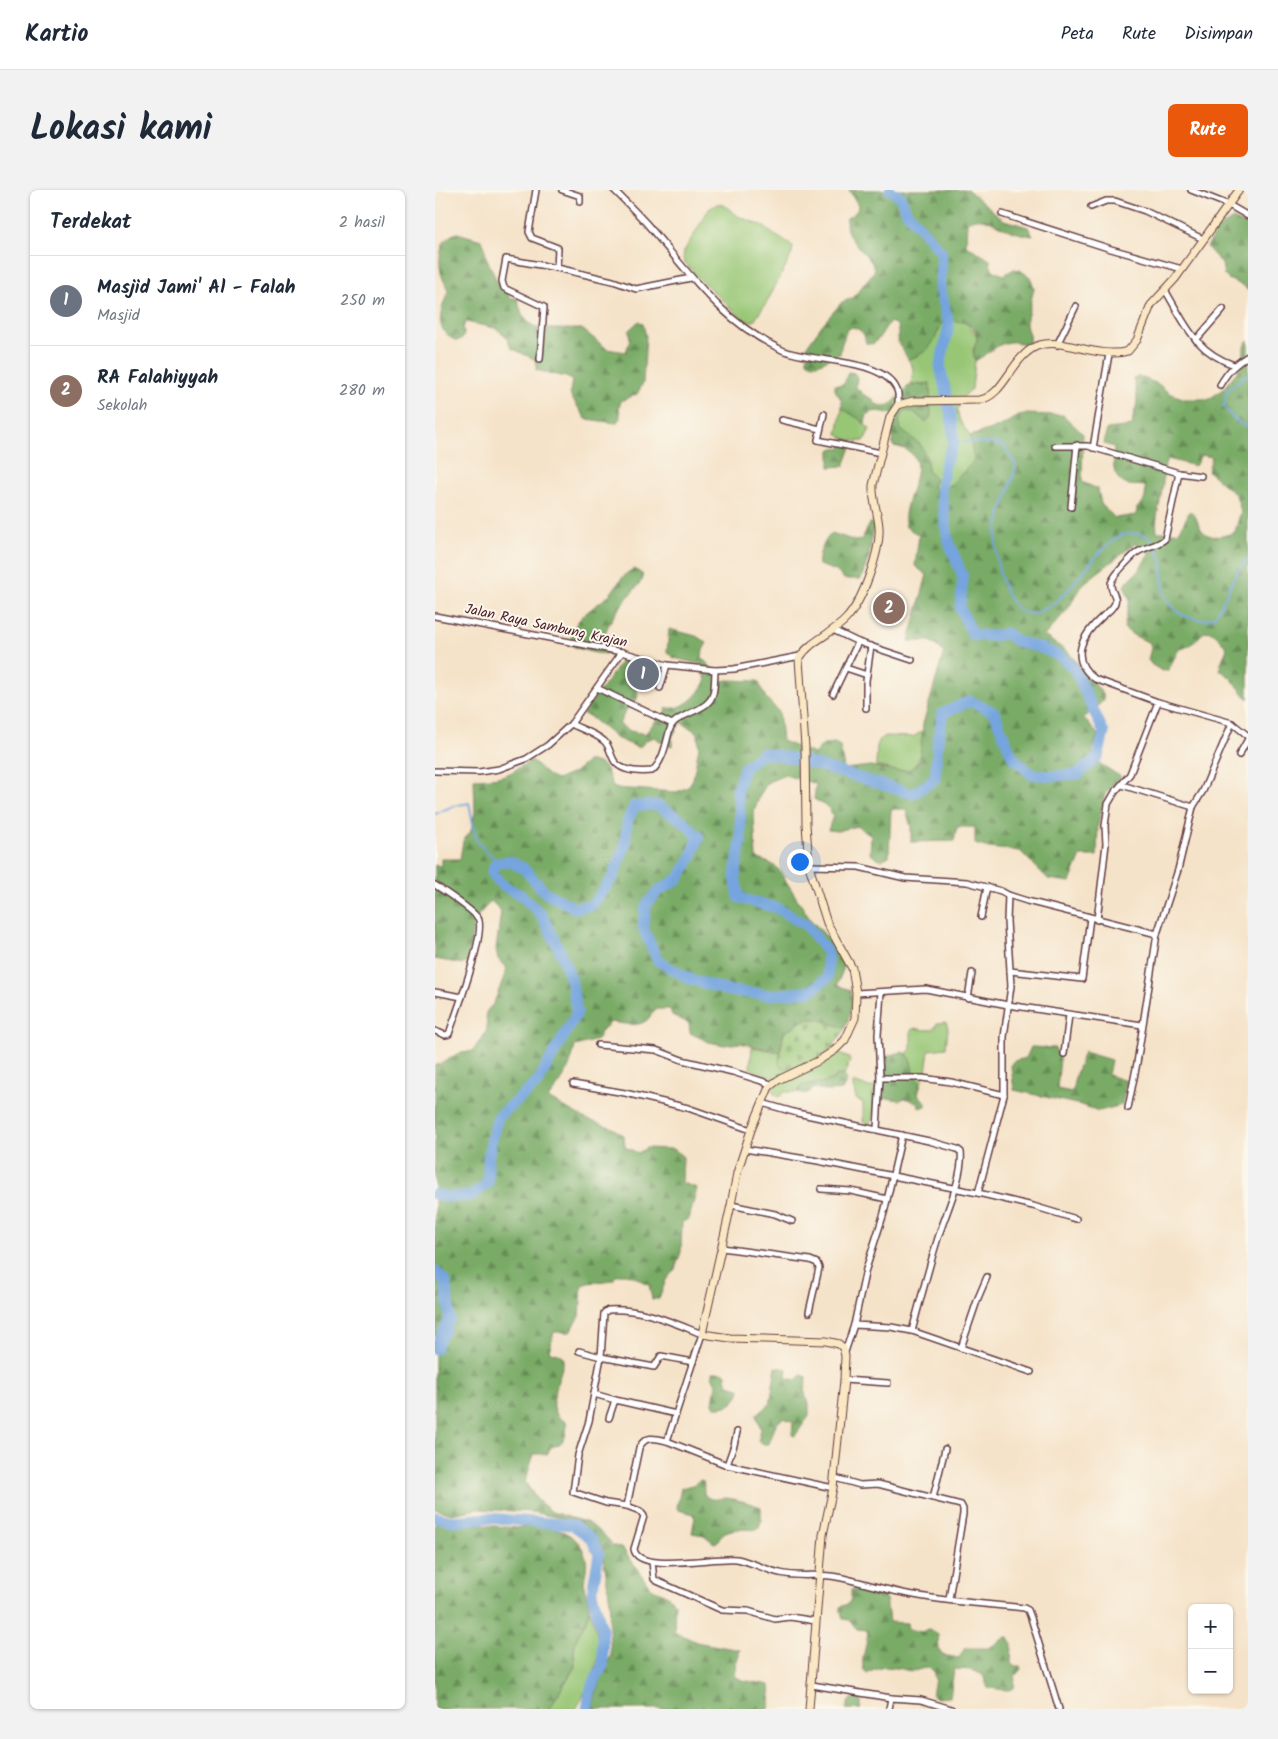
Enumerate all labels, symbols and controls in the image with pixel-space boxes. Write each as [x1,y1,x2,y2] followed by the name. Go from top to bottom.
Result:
[25,15,88,54] text: Kartio
[1061,20,1094,49] text: Peta
[1122,20,1156,49] text: Rute
[1184,20,1253,49] text: Disimpan
[30,102,212,158] text: Lokasi kami
[1168,104,1248,157] button: Rute
[50,206,131,239] text: Terdekat
[339,210,385,235] text: 2 hasil
[97,273,295,303] text: Masjid Jami' Al - Falah
[64,288,68,313] text: 1
[340,288,385,313] text: 250 m
[97,303,140,328] text: Masjid
[97,363,218,393] text: RA Falahiyyah
[61,378,71,403] text: 2
[339,378,385,403] text: 280 m
[97,393,147,418] text: Sekolah
[873,589,905,627] pin: 2
[463,598,629,654] street label: Jalan Raya Sambung Krajan
[627,655,659,693] pin: 1
[787,849,813,875] your location
[1188,1604,1233,1694] map controls
[1188,1604,1233,1649] button: +
[1188,1649,1233,1694] button: −

